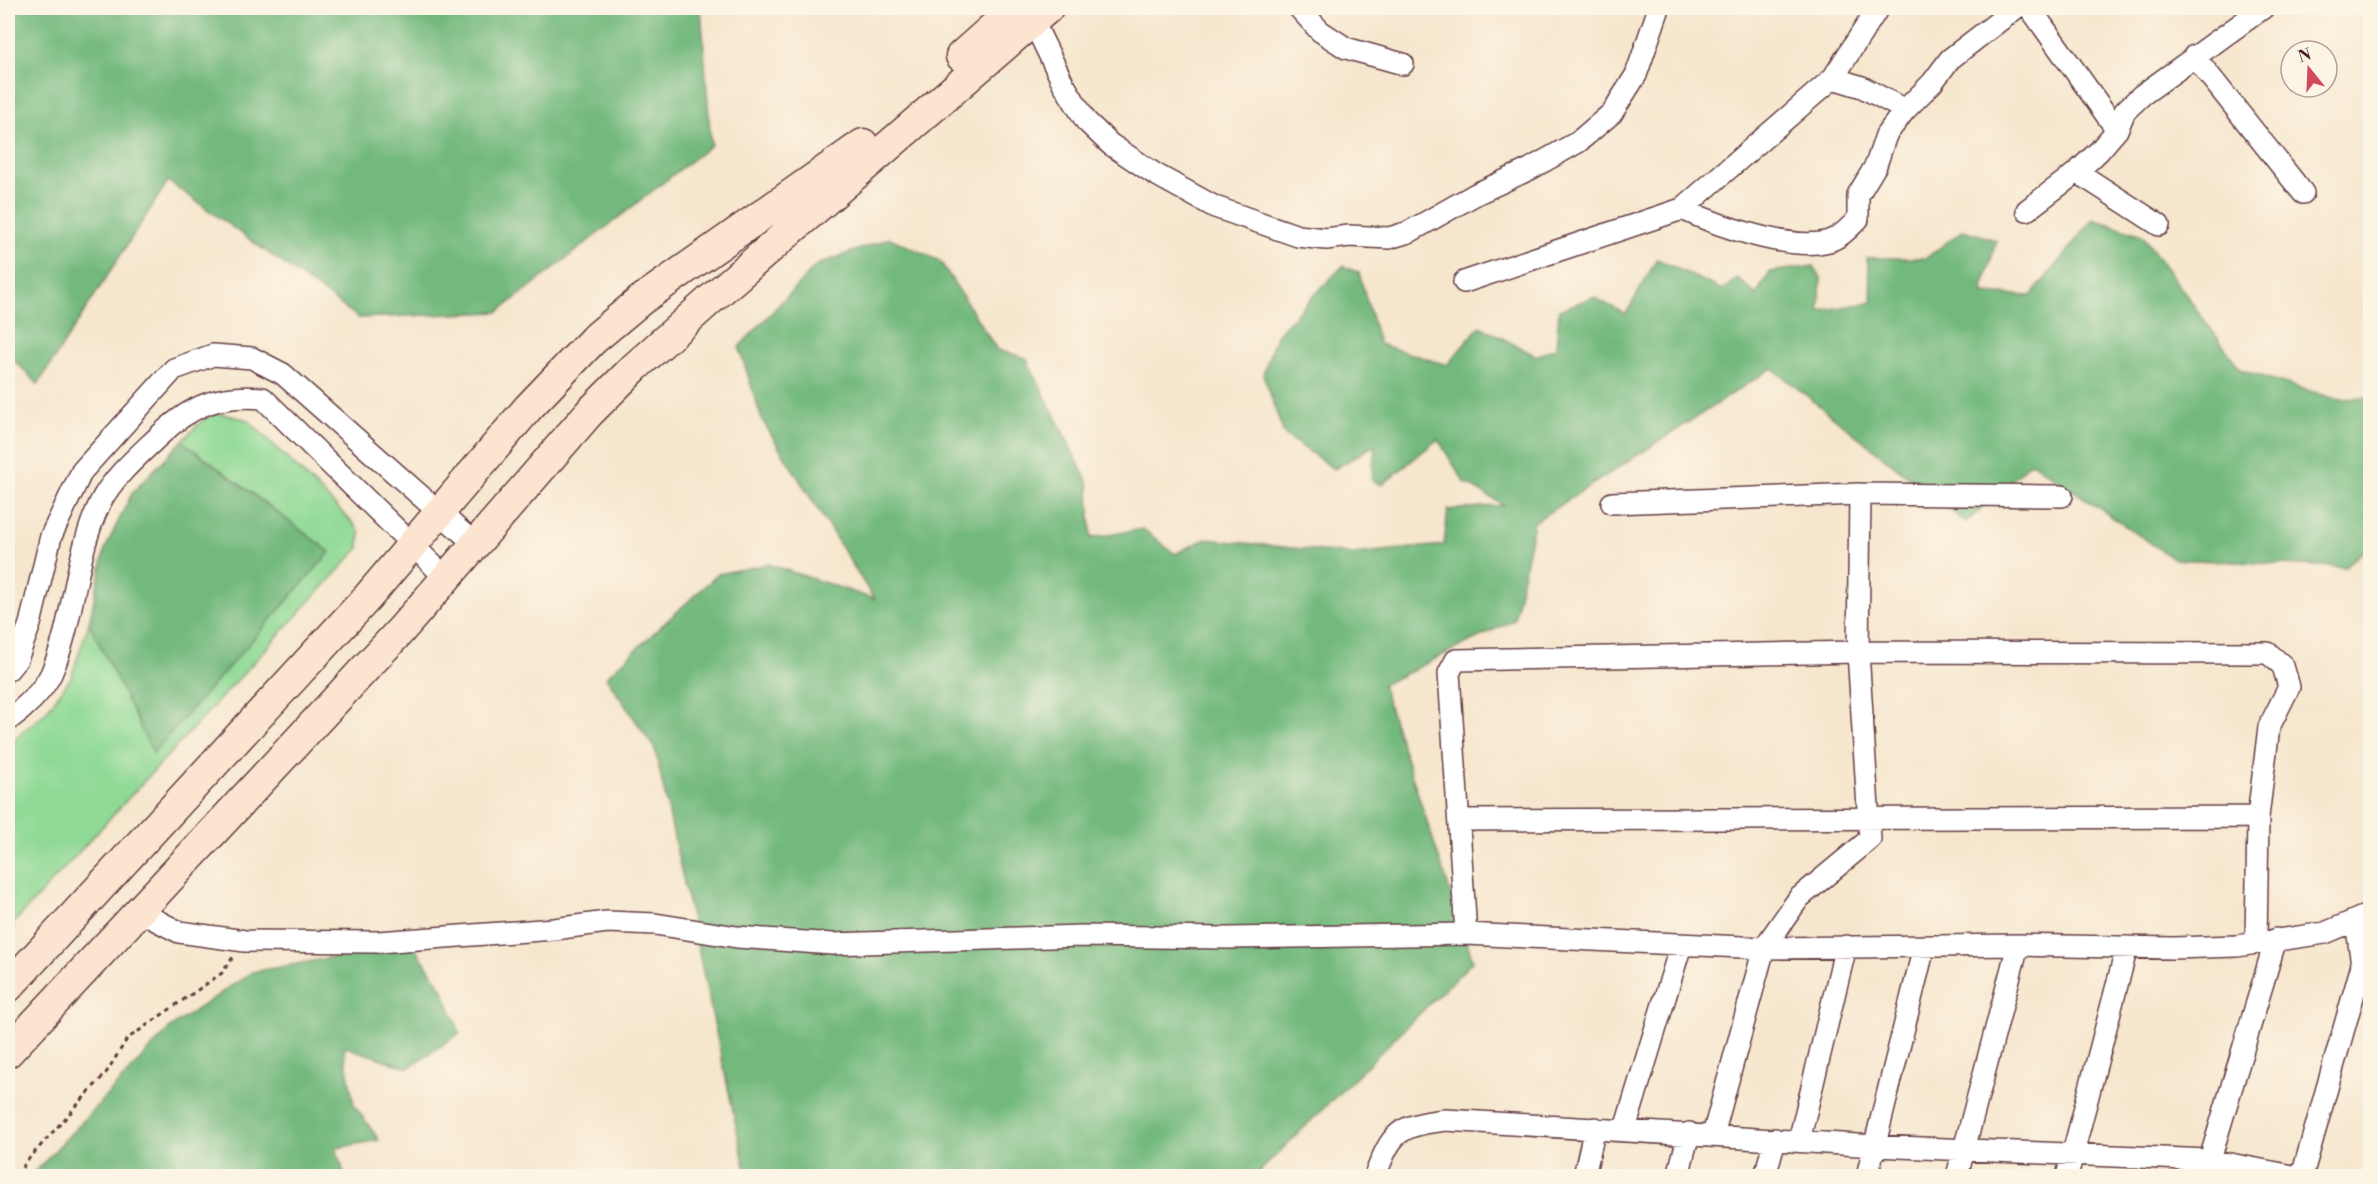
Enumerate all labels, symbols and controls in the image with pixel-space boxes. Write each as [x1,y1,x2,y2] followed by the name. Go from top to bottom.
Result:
[2279,39,2339,99] north arrow
[2296,44,2314,67] text: N

